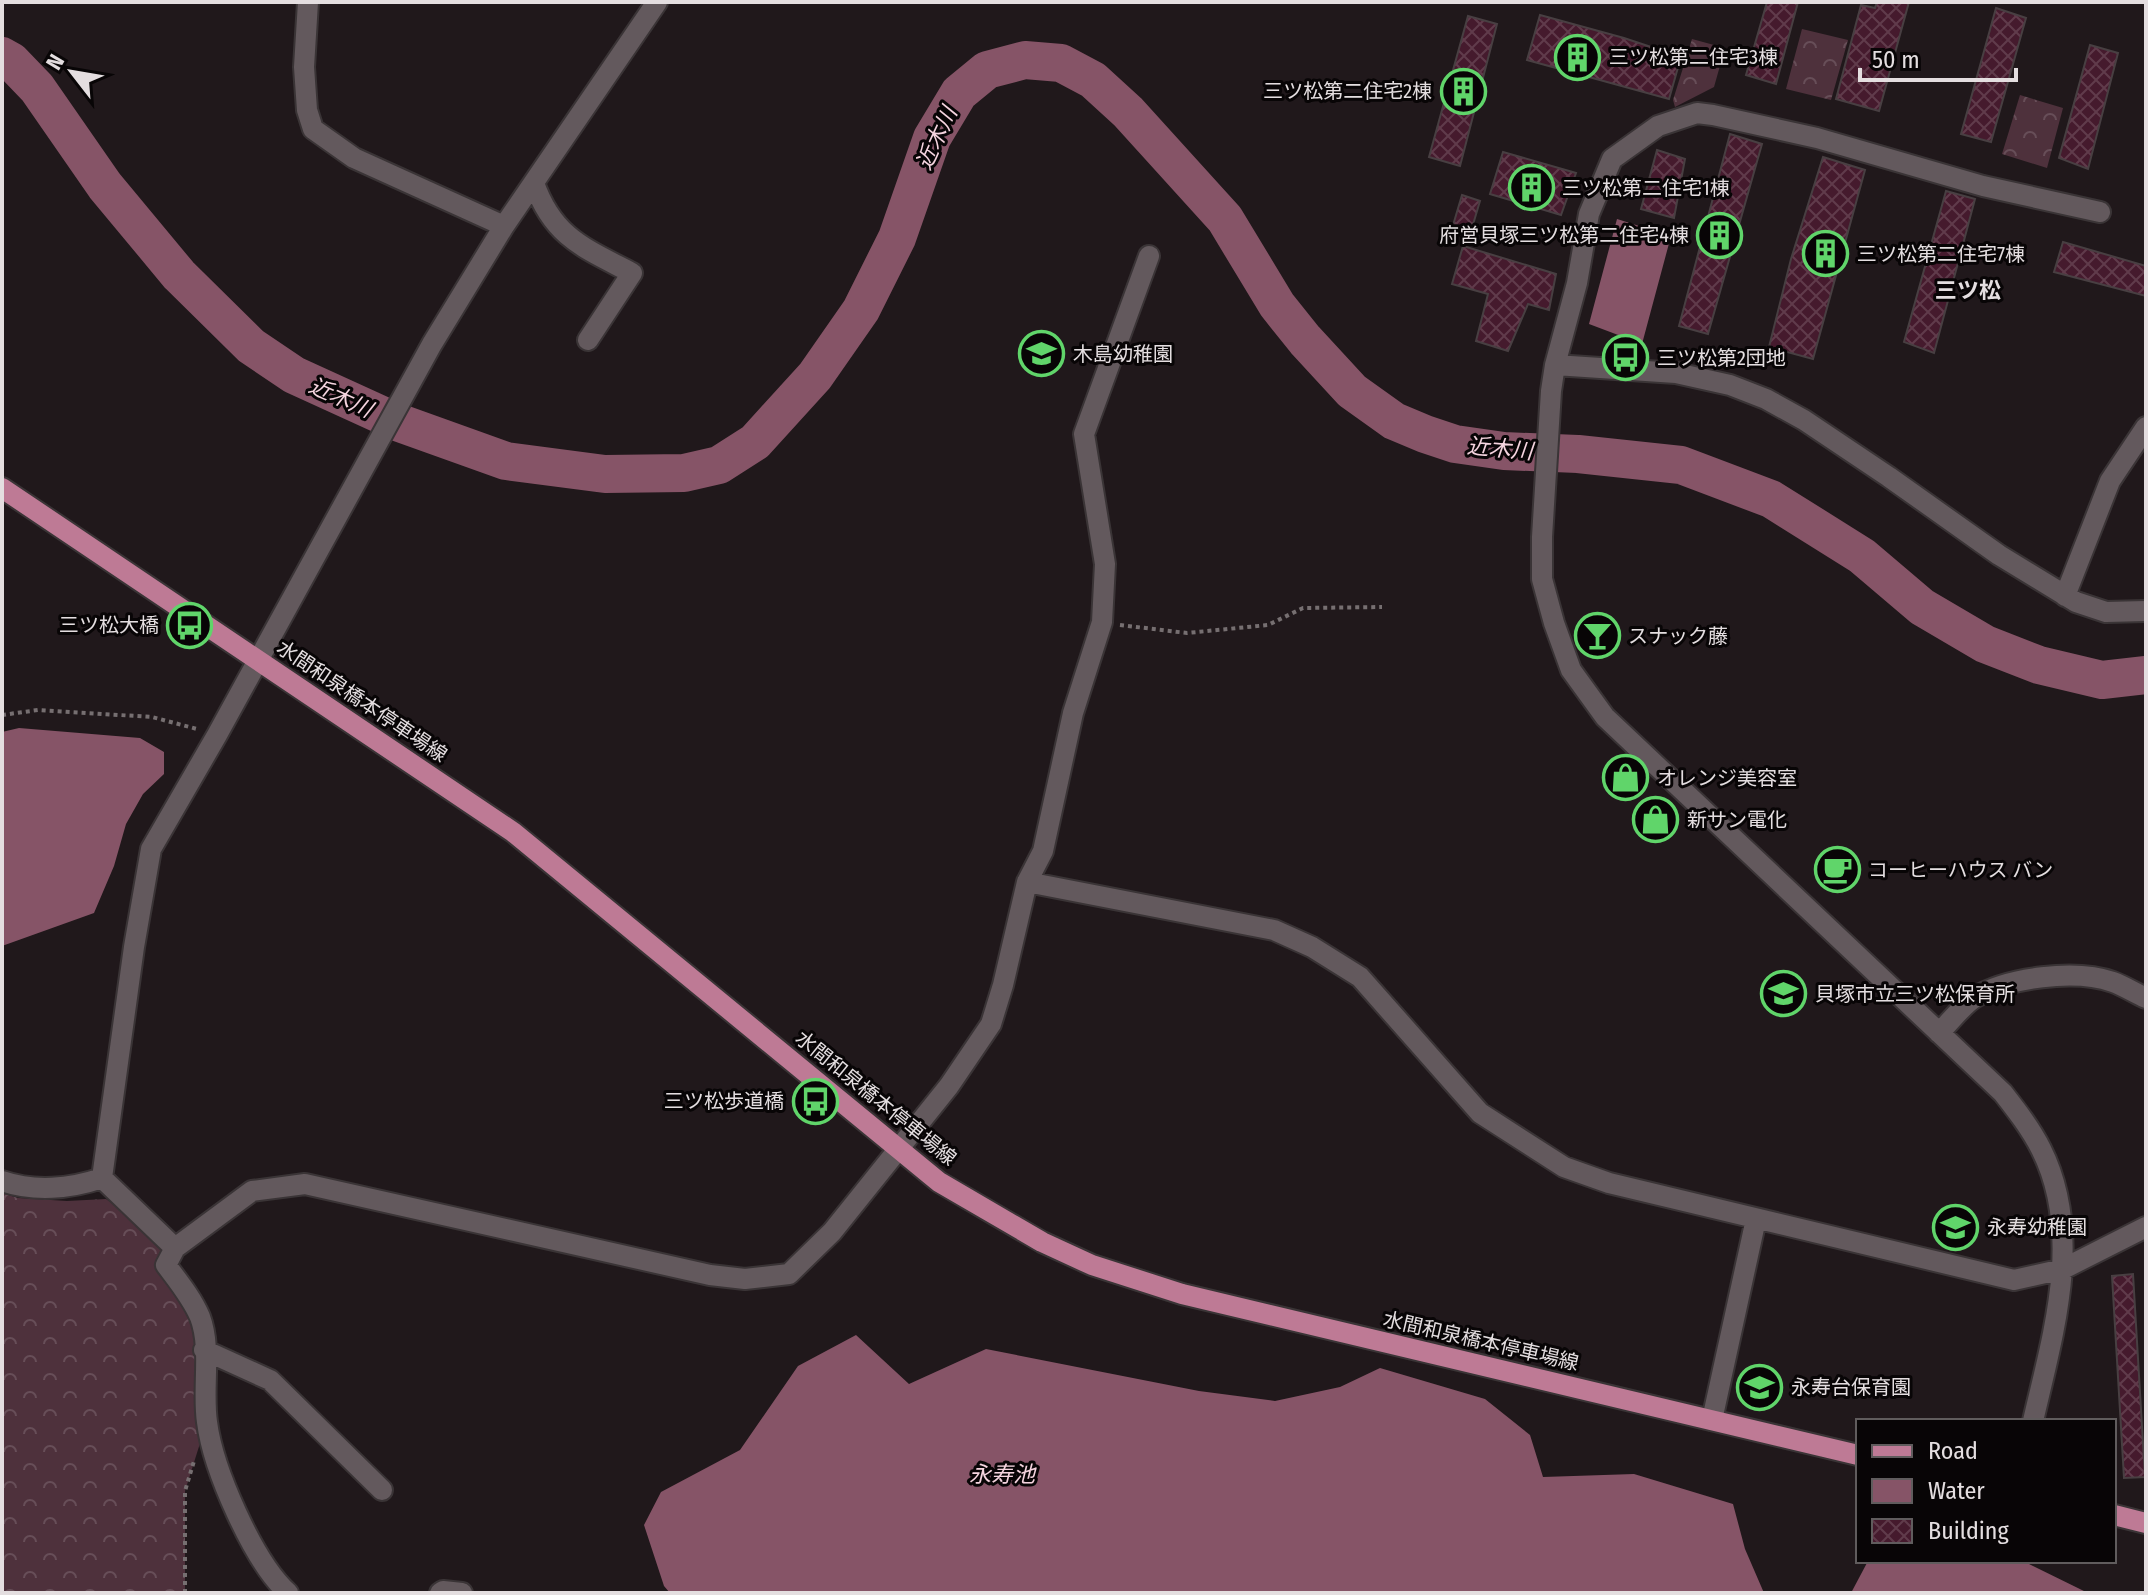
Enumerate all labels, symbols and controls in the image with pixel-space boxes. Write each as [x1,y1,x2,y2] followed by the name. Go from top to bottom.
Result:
[32,32,112,112] north arrow
[1860,32,2016,82] scale bar
[1554,33,1602,81] building icon: 三ツ松第二住宅3棟
[1609,45,1778,69] place label: 三ツ松第二住宅3棟
[1872,46,1920,74] text: 50 m
[40,49,70,75] text: N
[1439,67,1487,115] building icon: 三ツ松第二住宅2棟
[1263,79,1432,103] place label: 三ツ松第二住宅2棟
[910,101,963,174] water label: 近木川
[1507,164,1555,212] building icon: 三ツ松第二住宅1棟
[1562,176,1730,200] place label: 三ツ松第二住宅1棟
[1696,211,1744,259] building icon: 府営貝塚三ツ松第二住宅4棟
[1439,223,1689,247] place label: 府営貝塚三ツ松第二住宅4棟
[1802,230,1850,278] building icon: 三ツ松第二住宅7棟
[1857,242,2025,266] place label: 三ツ松第二住宅7棟
[1935,277,2001,304] district label: 三ツ松
[1018,330,1066,378] school or university icon: 木島幼稚園
[1602,334,1650,382] bus stop icon: 三ツ松第2団地
[1073,342,1173,366] place label: 木島幼稚園
[1657,346,1786,370] place label: 三ツ松第2団地
[305,372,378,424] water label: 近木川
[1466,432,1536,465] water label: 近木川
[166,601,214,649] bus stop icon: 三ツ松大橋
[1573,612,1621,660] bar icon: スナック藤
[59,613,159,637] place label: 三ツ松大橋
[1628,624,1728,648] place label: スナック藤
[272,635,452,767] street label: 水間和泉橋本停車場線
[1602,754,1650,802] shop icon: オレンジ美容室
[1657,766,1797,790] place label: オレンジ美容室
[1632,796,1680,844] shop icon: 新サン電化
[1687,808,1787,832] place label: 新サン電化
[1813,846,1861,894] cafe icon: コーヒーハウス バン
[1868,858,2053,882] place label: コーヒーハウス バン
[1760,970,1808,1018] school or university icon: 貝塚市立三ツ松保育所
[1815,982,2015,1006] place label: 貝塚市立三ツ松保育所
[791,1026,961,1170] street label: 水間和泉橋本停車場線
[791,1077,839,1125] bus stop icon: 三ツ松歩道橋
[664,1089,784,1113] place label: 三ツ松歩道橋
[1932,1203,1980,1251] school or university icon: 永寿幼稚園
[1987,1215,2087,1239] place label: 永寿幼稚園
[1381,1307,1581,1375] street label: 水間和泉橋本停車場線
[1736,1363,1784,1411] school or university icon: 永寿台保育園
[1791,1375,1911,1399] place label: 永寿台保育園
[1856,1419,2116,1563] legend
[1928,1437,1978,1465] text: Road
[969,1461,1037,1488] water label: 永寿池
[1928,1477,1985,1505] text: Water
[1928,1517,2010,1545] text: Building

